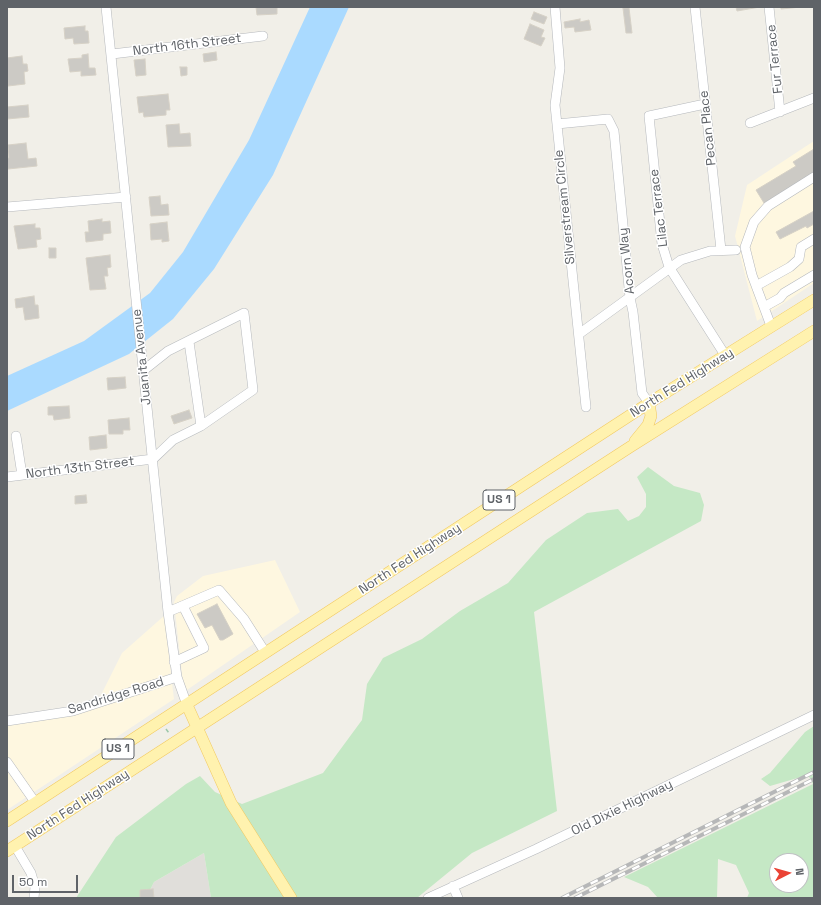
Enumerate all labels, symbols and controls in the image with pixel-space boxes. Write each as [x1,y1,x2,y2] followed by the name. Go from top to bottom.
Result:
[764,24,786,94] street label: Fur Terrace
[132,31,242,59] street label: North 16th Street
[696,90,720,166] street label: Pecan Place
[551,149,579,265] street label: Silverstream Circle
[646,168,672,248] street label: Lilac Terrace
[616,227,638,295] street label: Acorn Way
[129,308,155,406] street label: Juanita Avenue
[628,345,736,421] street label: North Fed Highway
[25,454,135,482] street label: North 13th Street
[483,490,515,510] road number: US 1
[356,520,464,598] street label: North Fed Highway
[66,674,166,718] street label: Sandridge Road
[102,739,134,759] road number: US 1
[24,766,132,844] street label: North Fed Highway
[569,777,675,839] street label: Old Dixie Highway
[769,853,809,893] north arrow
[14,867,80,893] scale bar
[793,867,807,876] text: N
[19,874,47,890] text: 50 m

